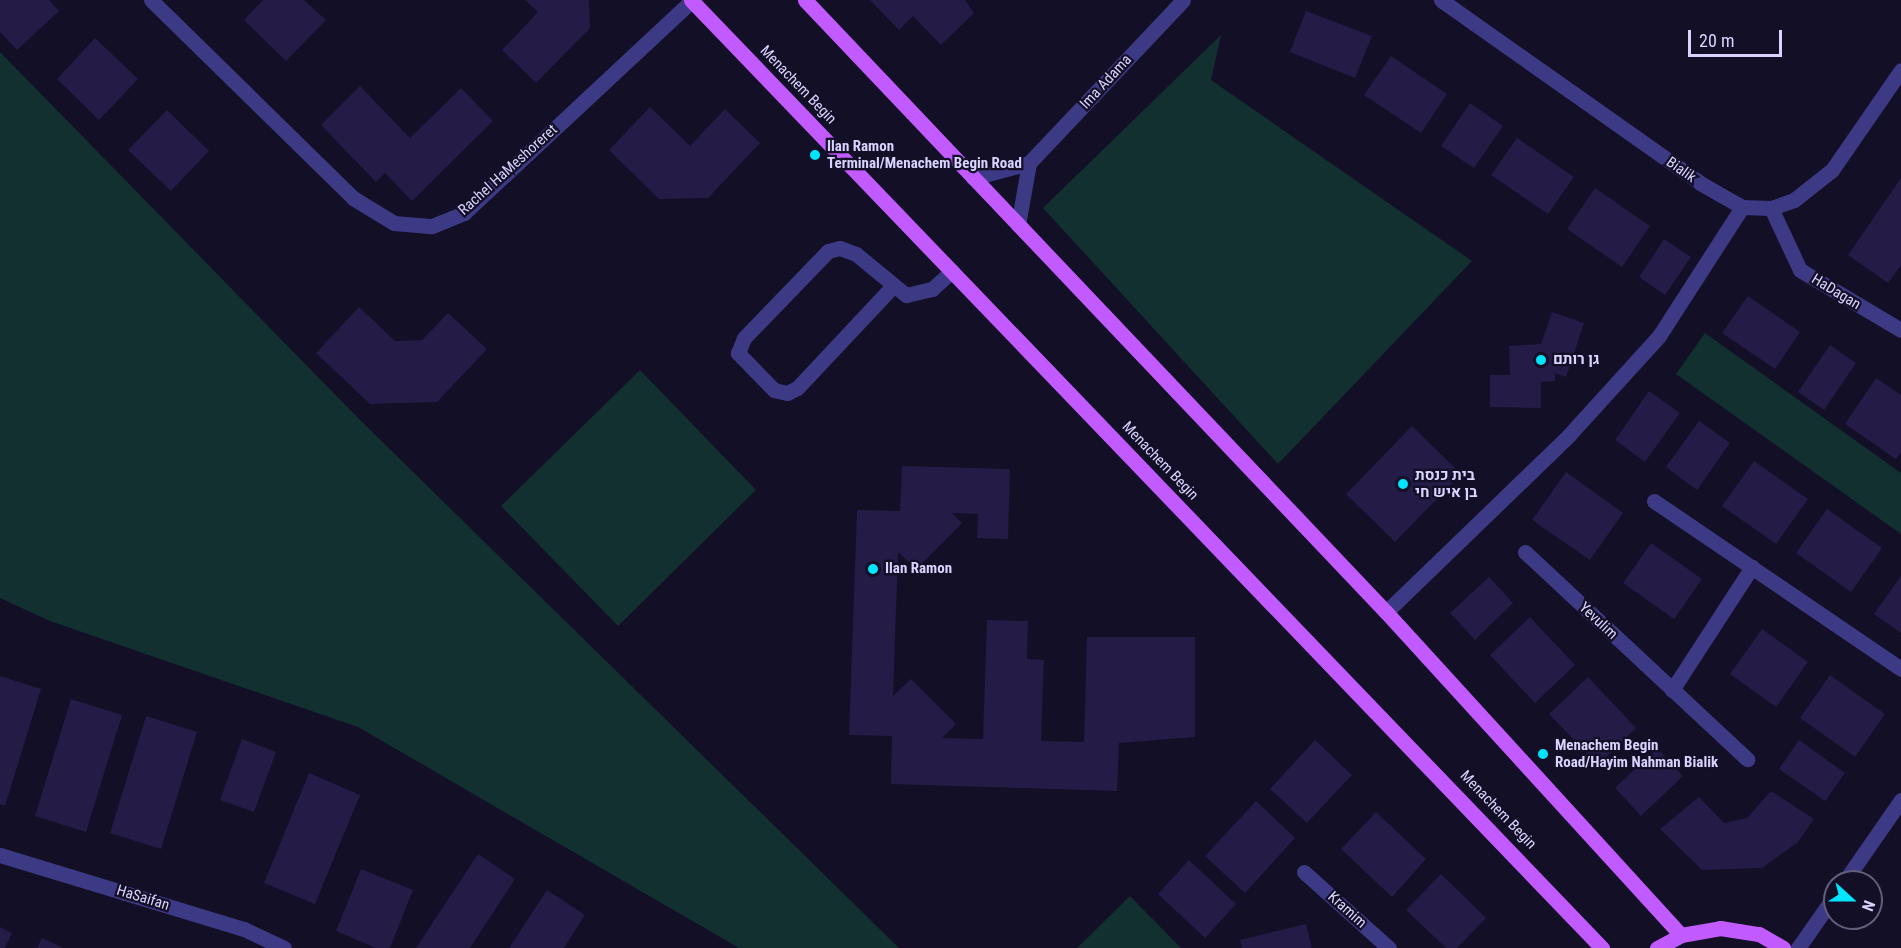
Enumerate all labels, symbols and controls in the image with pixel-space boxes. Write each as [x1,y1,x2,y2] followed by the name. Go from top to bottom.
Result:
[1691,18,1786,56] scale bar
[1699,30,1734,51] text: 20 m
[756,42,840,128] street label: Menachem Begin
[1076,51,1136,113] street label: Ima Adama
[455,121,561,219] street label: Rachel HaMeshoreret
[827,137,1022,172] place label: Ilan Ramon Terminal/Menachem Begin Road
[808,148,822,162] marker: Ilan Ramon Terminal/Menachem Begin Road
[1663,153,1699,187] street label: Bialik
[1808,270,1864,314] street label: HaDagan
[1553,351,1600,369] place label: גן רותם
[1534,353,1548,367] marker: גן רותם
[1118,418,1202,504] street label: Menachem Begin
[1415,466,1477,501] place label: בית כנסת בן איש חי
[1396,477,1410,491] marker: בית כנסת בן איש חי
[885,560,952,578] place label: Ilan Ramon
[866,562,880,576] marker: Ilan Ramon
[1575,599,1621,643] street label: Yevulim
[1555,736,1718,771] place label: Menachem Begin Road/Hayim Nahman Bialik
[1536,747,1550,761] marker: Menachem Begin Road/Hayim Nahman Bialik
[1456,767,1540,853] street label: Menachem Begin
[1823,870,1883,930] north arrow
[115,881,171,915] street label: HaSaifan
[1324,888,1370,932] street label: Kramim
[1858,898,1879,914] text: N

